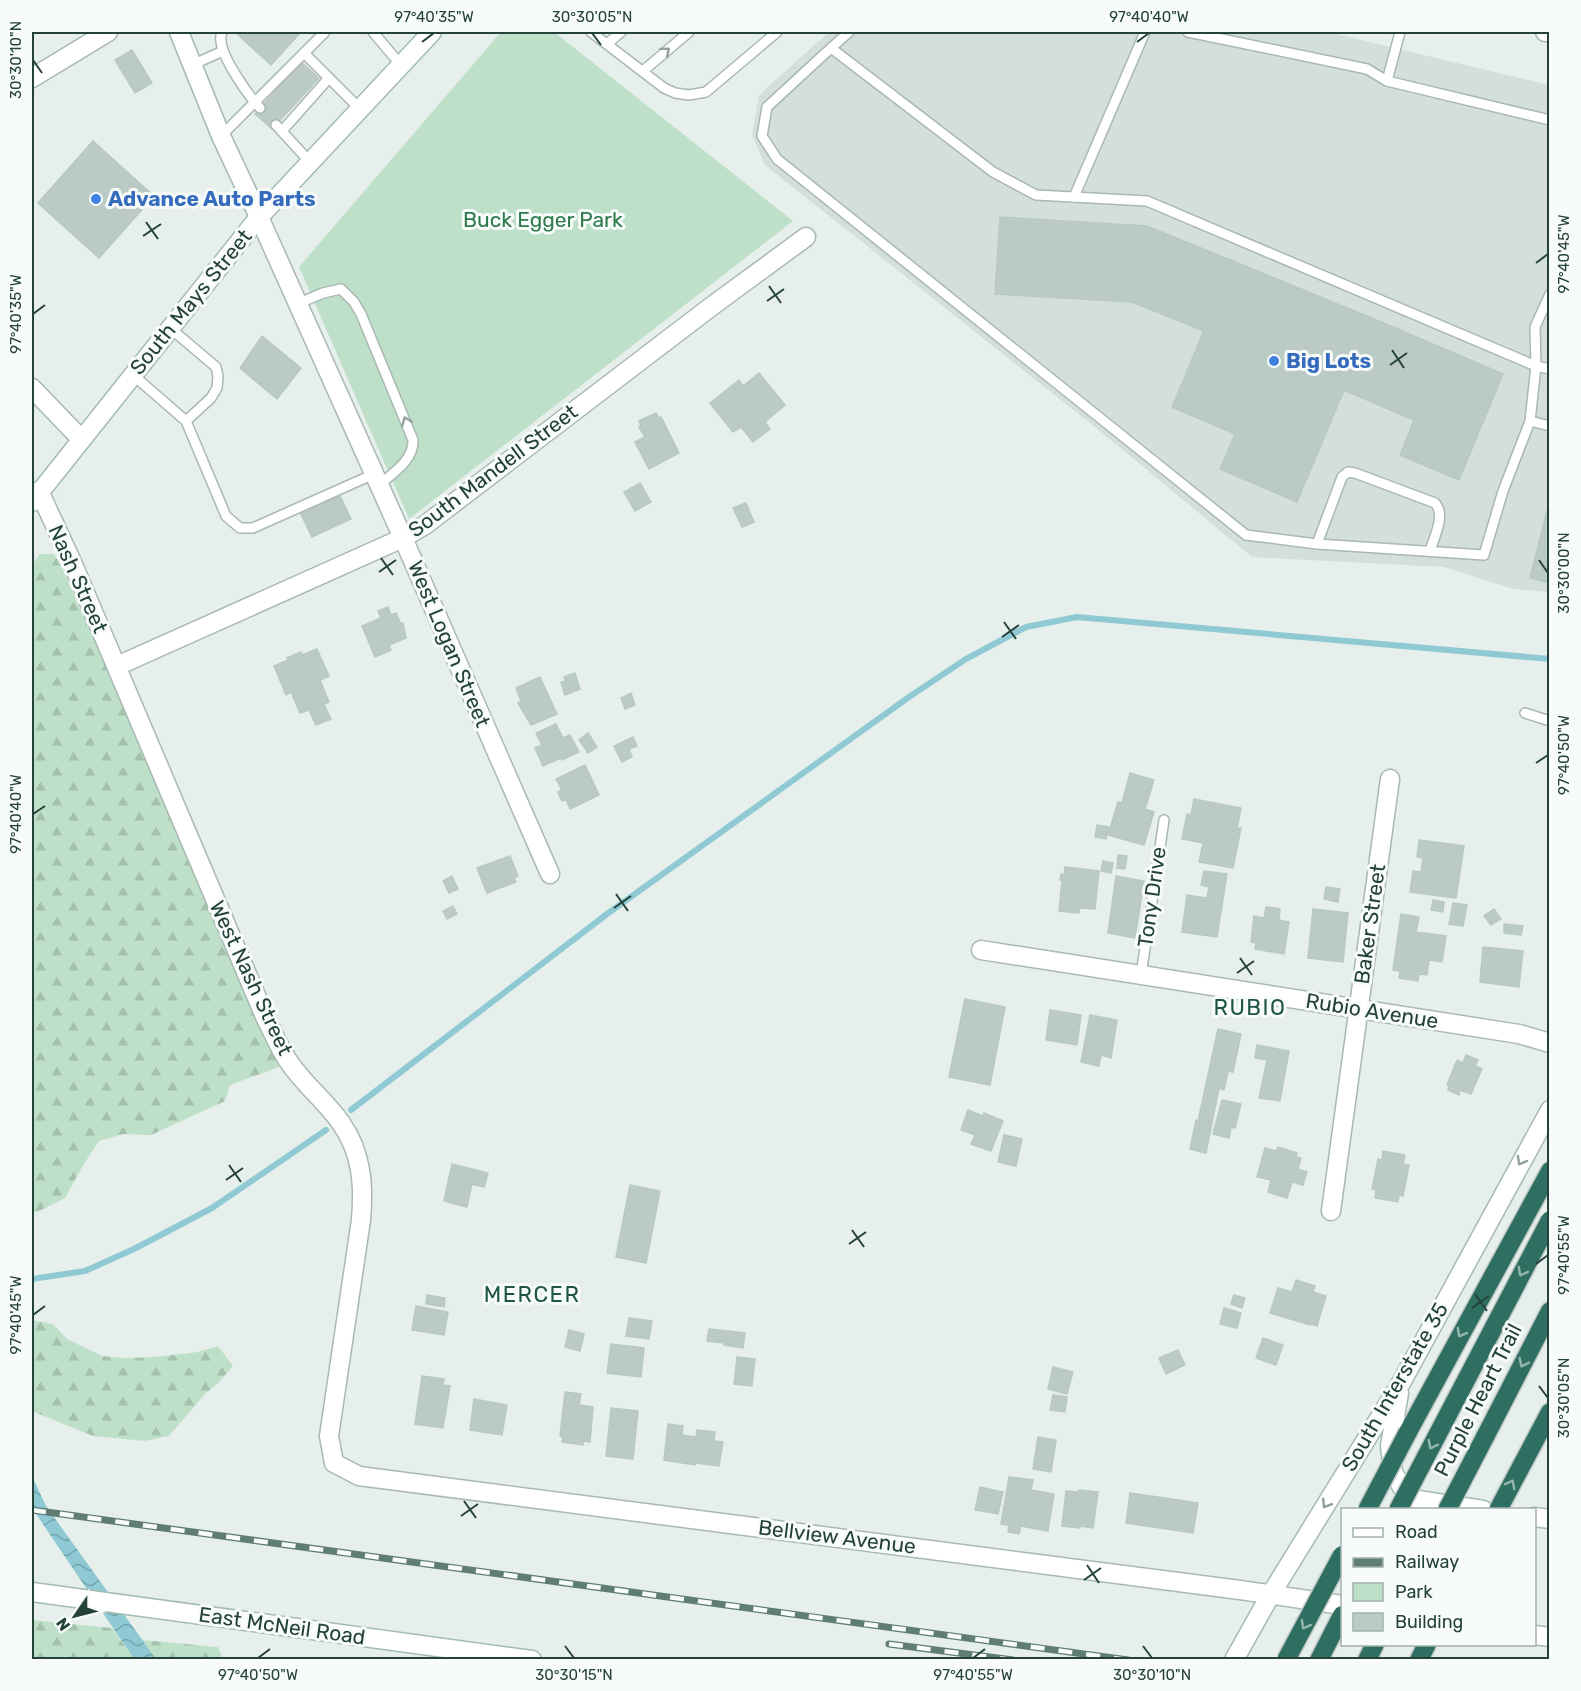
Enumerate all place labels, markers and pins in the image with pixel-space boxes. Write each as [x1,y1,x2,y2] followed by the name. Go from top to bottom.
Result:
[108,186,316,211] place label: Advance Auto Parts
[89,192,103,206] marker: Advance Auto Parts
[1286,348,1371,373] place label: Big Lots
[1267,354,1281,368] marker: Big Lots

